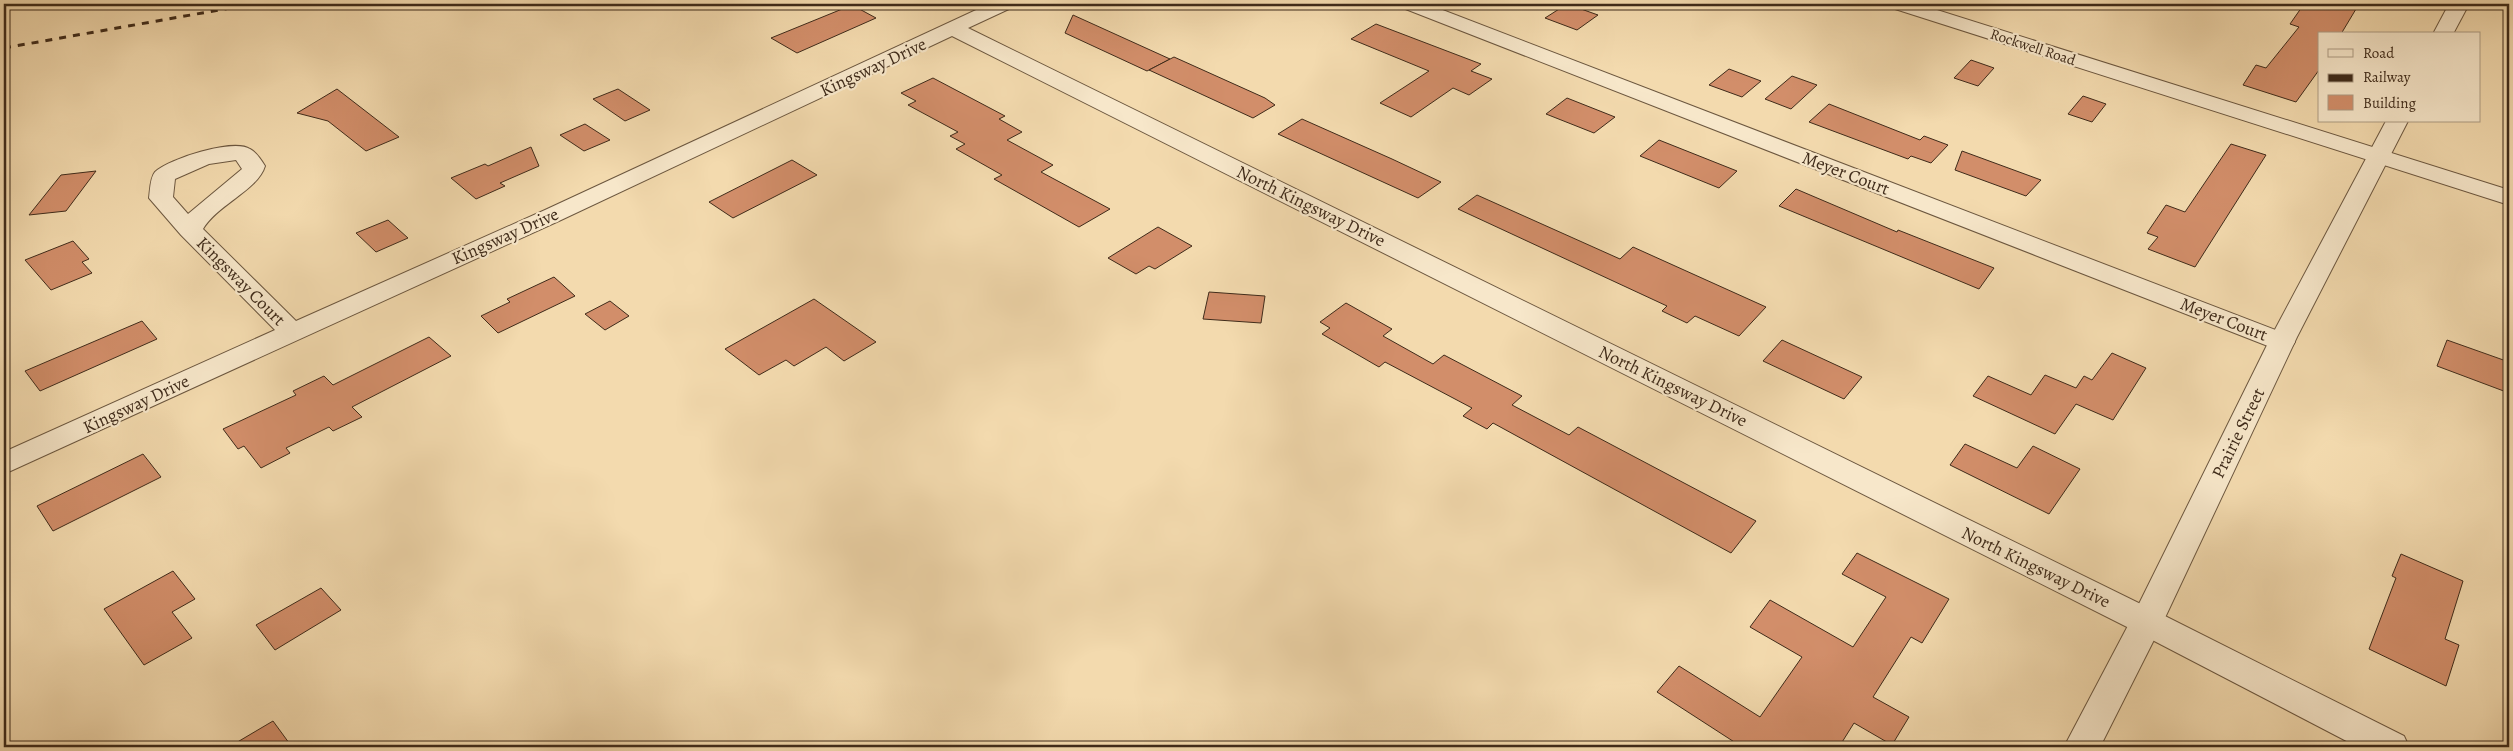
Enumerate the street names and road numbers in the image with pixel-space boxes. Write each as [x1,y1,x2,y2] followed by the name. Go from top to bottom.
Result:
[1988,24,2079,70] street label: Rockwell Road
[816,32,930,102] street label: Kingsway Drive
[1799,145,1893,201] street label: Meyer Court
[1233,160,1389,252] street label: North Kingsway Drive
[448,202,562,270] street label: Kingsway Drive
[191,231,291,331] street label: Kingsway Court
[2177,291,2271,347] street label: Meyer Court
[1595,340,1751,432] street label: North Kingsway Drive
[79,369,193,439] street label: Kingsway Drive
[2206,384,2270,482] street label: Prairie Street
[1958,521,2114,613] street label: North Kingsway Drive

